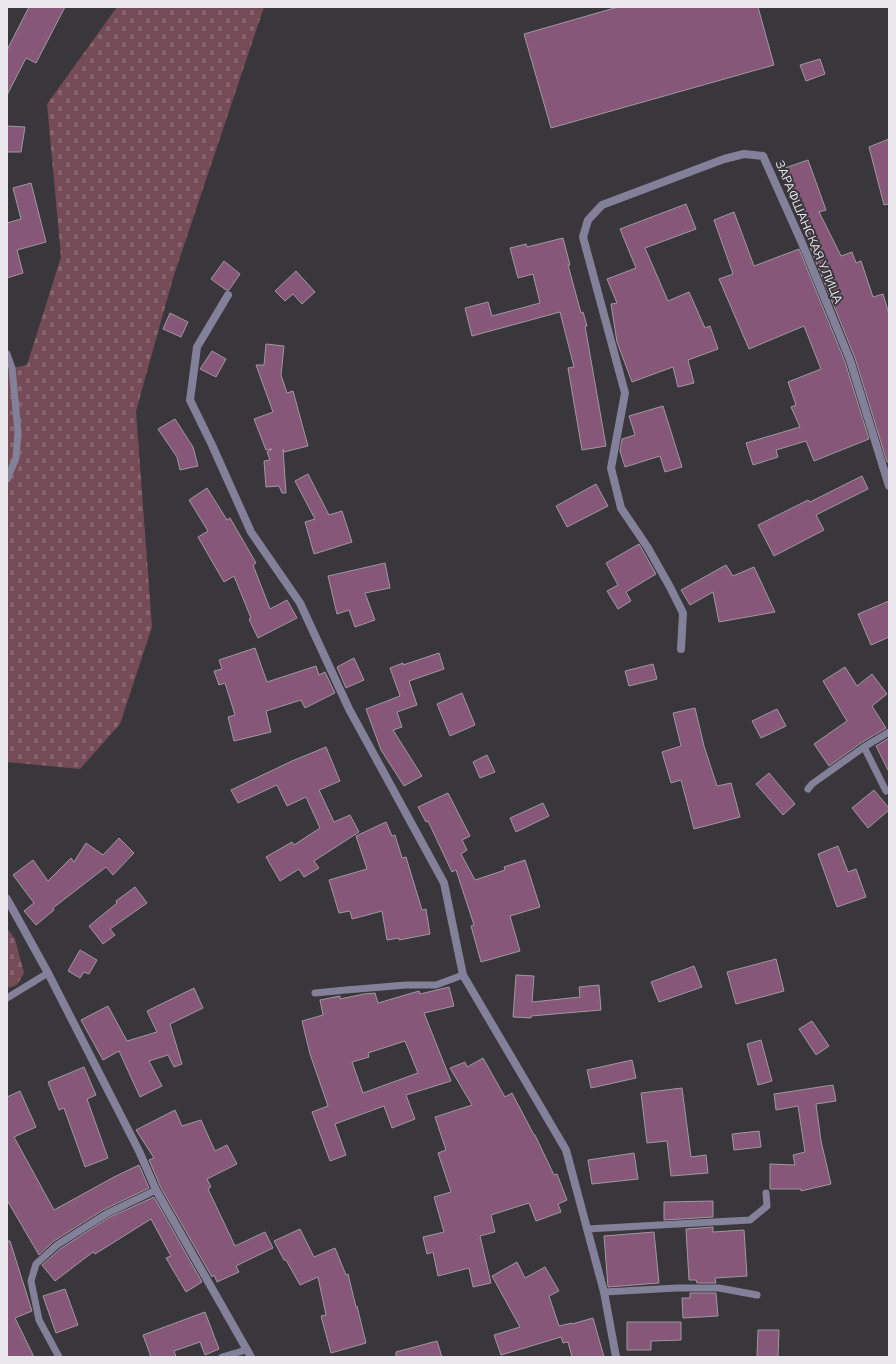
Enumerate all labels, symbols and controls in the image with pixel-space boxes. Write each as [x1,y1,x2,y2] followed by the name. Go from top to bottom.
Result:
[772,158,847,306] street label: ЗАРАФШАНСКАЯ УЛИЦА

